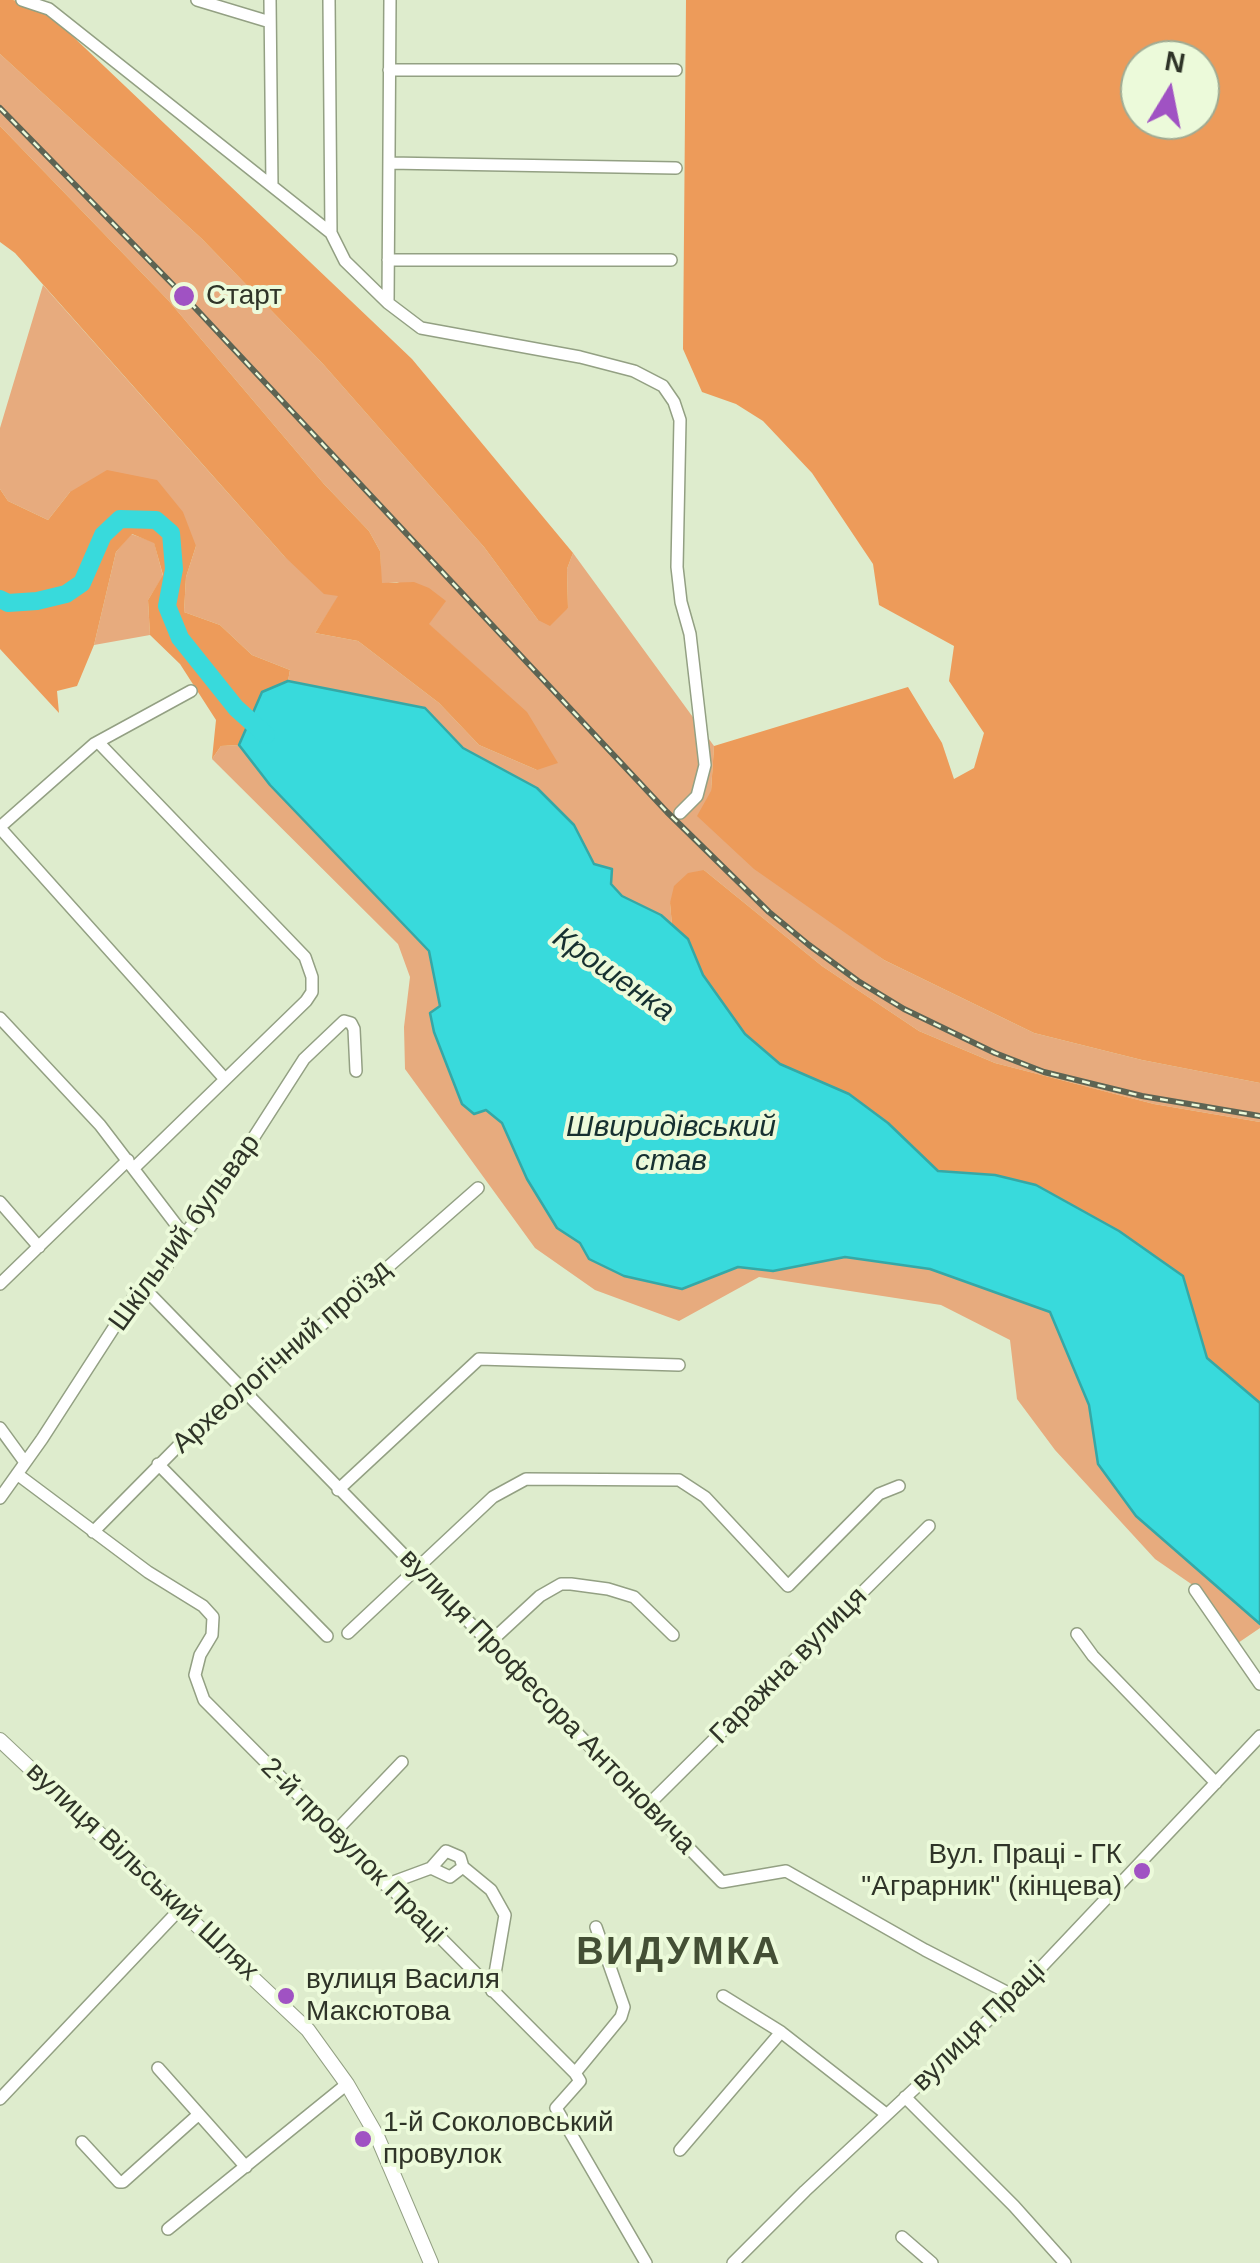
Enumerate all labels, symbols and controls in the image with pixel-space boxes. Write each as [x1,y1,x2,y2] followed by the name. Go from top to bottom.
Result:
[1120,40,1220,140] north arrow
[1162,45,1188,79] text: N
[206,279,282,313] place label: Старт
[171,283,197,309] marker: Старт
[545,920,681,1030] water label: Крошенка
[566,1110,776,1180] water label: Швиридівський став
[102,1128,268,1338] street label: Шкільний бульвар
[166,1253,398,1461] street label: Археологічний проїзд
[392,1542,702,1862] street label: вулиця Професора Антоновича
[703,1580,875,1752] street label: Гаражна вулиця
[253,1751,453,1951] street label: 2-й провулок Праці
[19,1756,265,1988] street label: вулиця Вільський Шлях
[861,1838,1122,1904] place label: Вул. Праці - ГК "Аграрник" (кінцева)
[1131,1860,1153,1882] marker: Вул. Праці - ГК "Аграрник" (кінцева)
[576,1931,782,1977] district label: ВИДУМКА
[905,1955,1053,2099] street label: вулиця Праці
[306,1963,500,2029] place label: вулиця Василя Максютова
[275,1985,297,2007] marker: вулиця Василя Максютова
[383,2106,614,2172] place label: 1-й Соколовський провулок
[352,2128,374,2150] marker: 1-й Соколовський провулок

